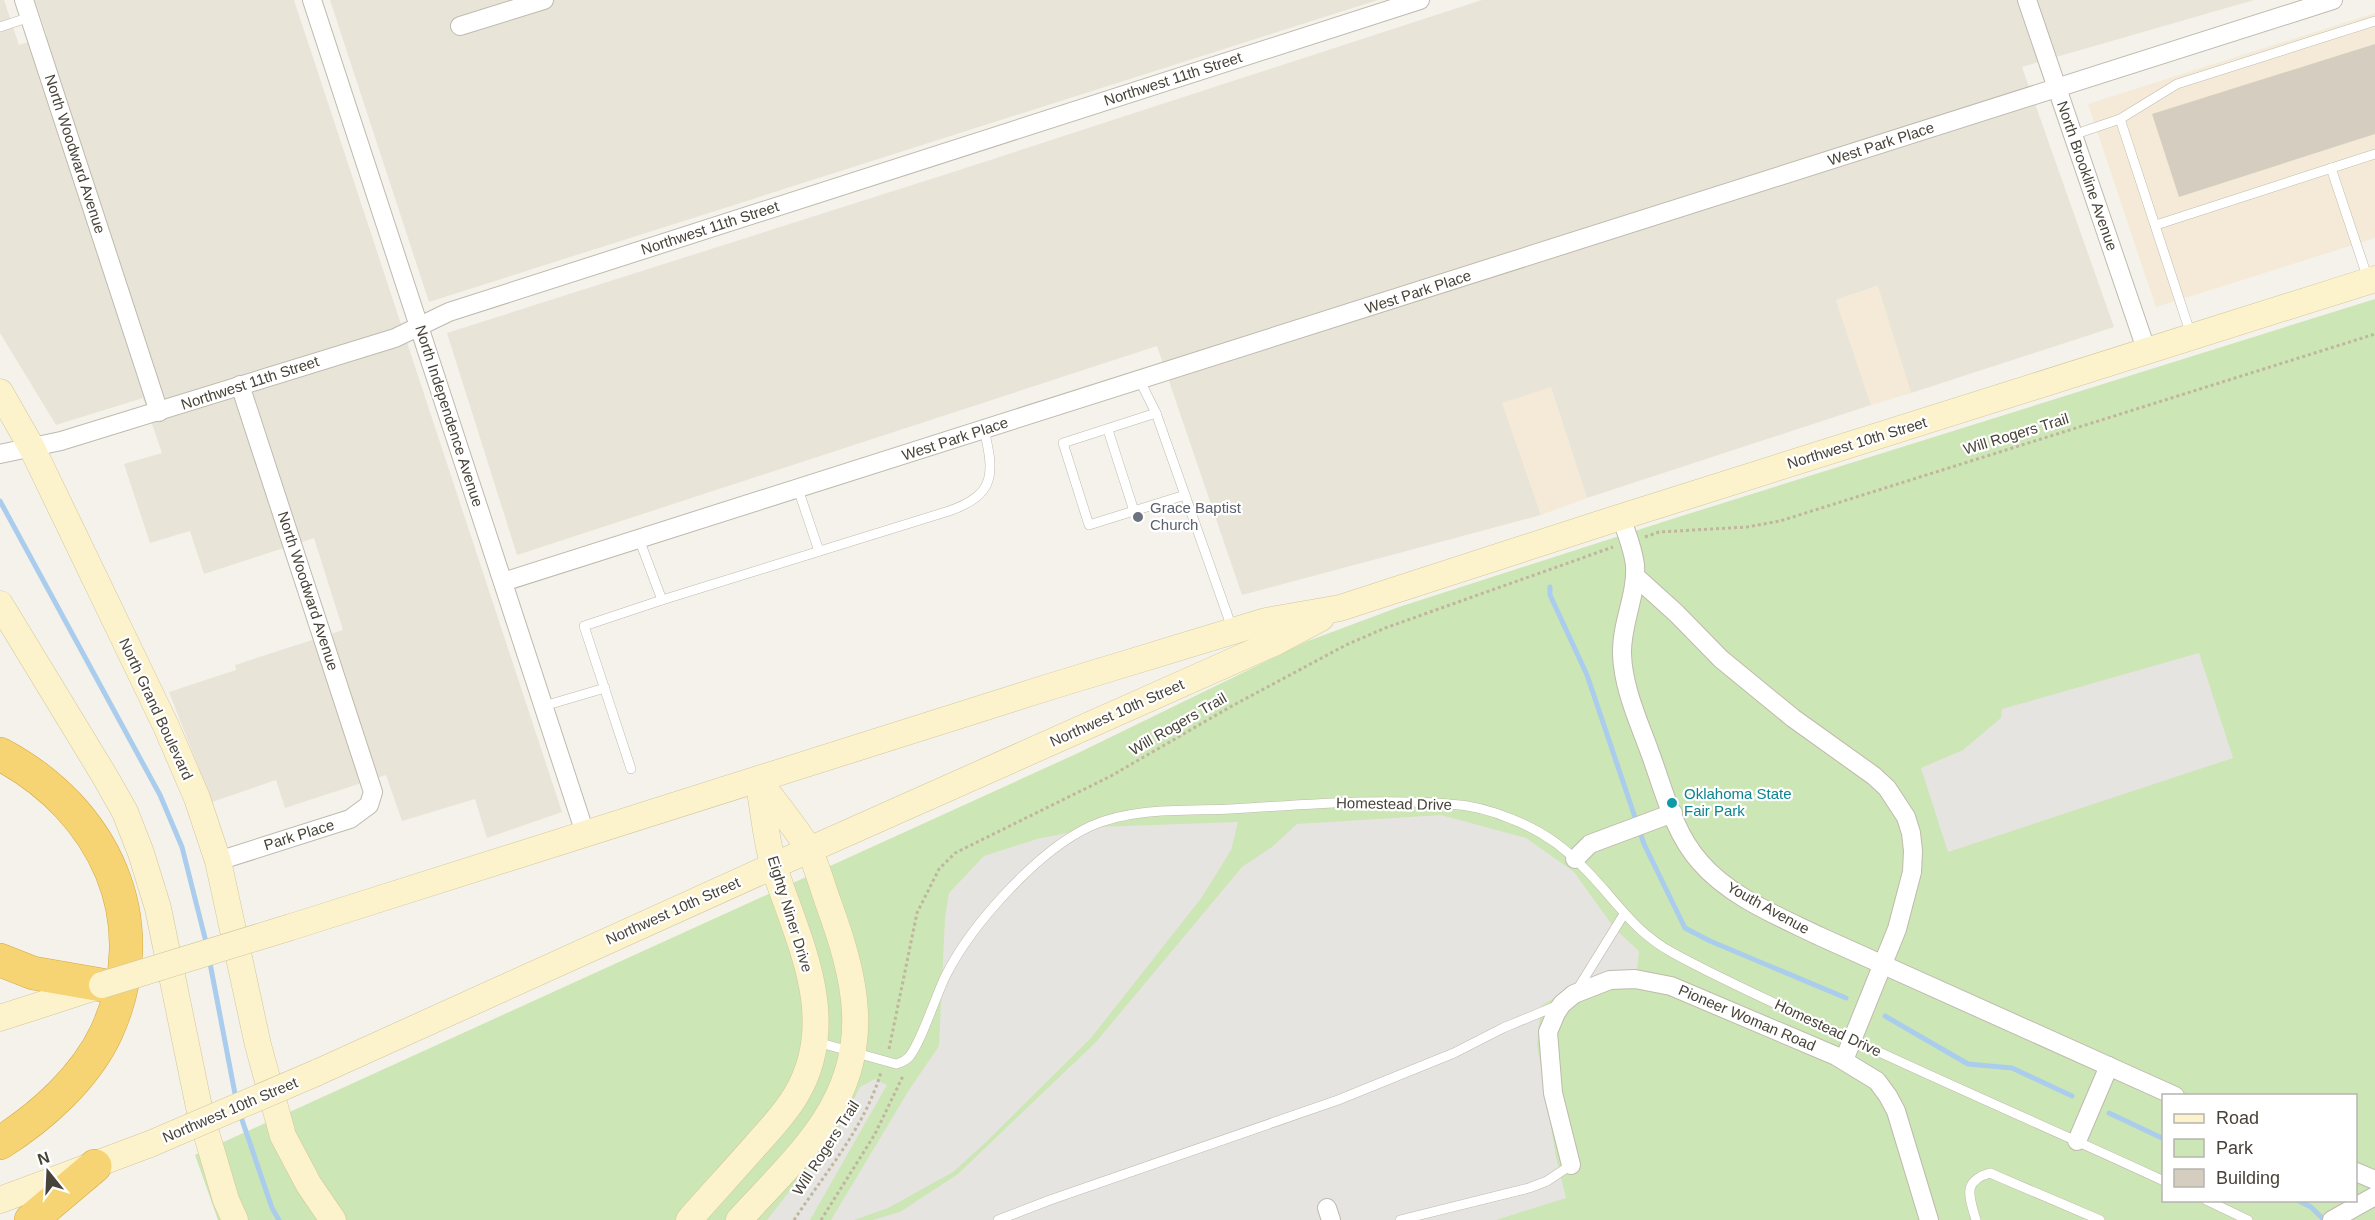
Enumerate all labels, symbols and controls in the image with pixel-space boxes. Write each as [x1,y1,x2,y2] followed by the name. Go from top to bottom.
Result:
[1102,48,1245,109] street label: Northwest 11th Street
[42,72,109,236] street label: North Woodward Avenue
[2054,99,2121,253] street label: North Brookline Avenue
[1826,118,1936,169] street label: West Park Place
[639,197,782,258] street label: Northwest 11th Street
[1363,266,1473,317] street label: West Park Place
[412,323,487,509] street label: North Independence Avenue
[179,352,322,413] street label: Northwest 11th Street
[1961,409,2071,458] street label: Will Rogers Trail
[900,413,1010,464] street label: West Park Place
[1785,413,1929,472] street label: Northwest 10th Street
[1150,499,1242,533] place label: Grace Baptist Church
[275,509,342,673] street label: North Woodward Avenue
[1131,510,1145,524] marker: Grace Baptist Church
[116,635,197,782] street label: North Grand Boulevard
[1047,675,1187,750] street label: Northwest 10th Street
[1126,689,1229,758] street label: Will Rogers Trail
[1684,785,1792,819] place label: Oklahoma State Fair Park
[1336,794,1452,813] street label: Homestead Drive
[1665,796,1679,810] marker: Oklahoma State Fair Park
[262,816,336,853] street label: Park Place
[765,854,816,974] street label: Eighty Niner Drive
[603,873,743,948] street label: Northwest 10th Street
[1724,878,1812,937] street label: Youth Avenue
[1676,981,1818,1054] street label: Pioneer Woman Road
[1772,995,1884,1060] street label: Homestead Drive
[160,1073,301,1146] street label: Northwest 10th Street
[2162,1094,2357,1202] legend
[789,1097,862,1198] street label: Will Rogers Trail
[2216,1108,2259,1128] text: Road
[2216,1138,2254,1158] text: Park
[18,1142,78,1202] north arrow
[35,1148,52,1168] text: N
[2216,1168,2280,1188] text: Building

